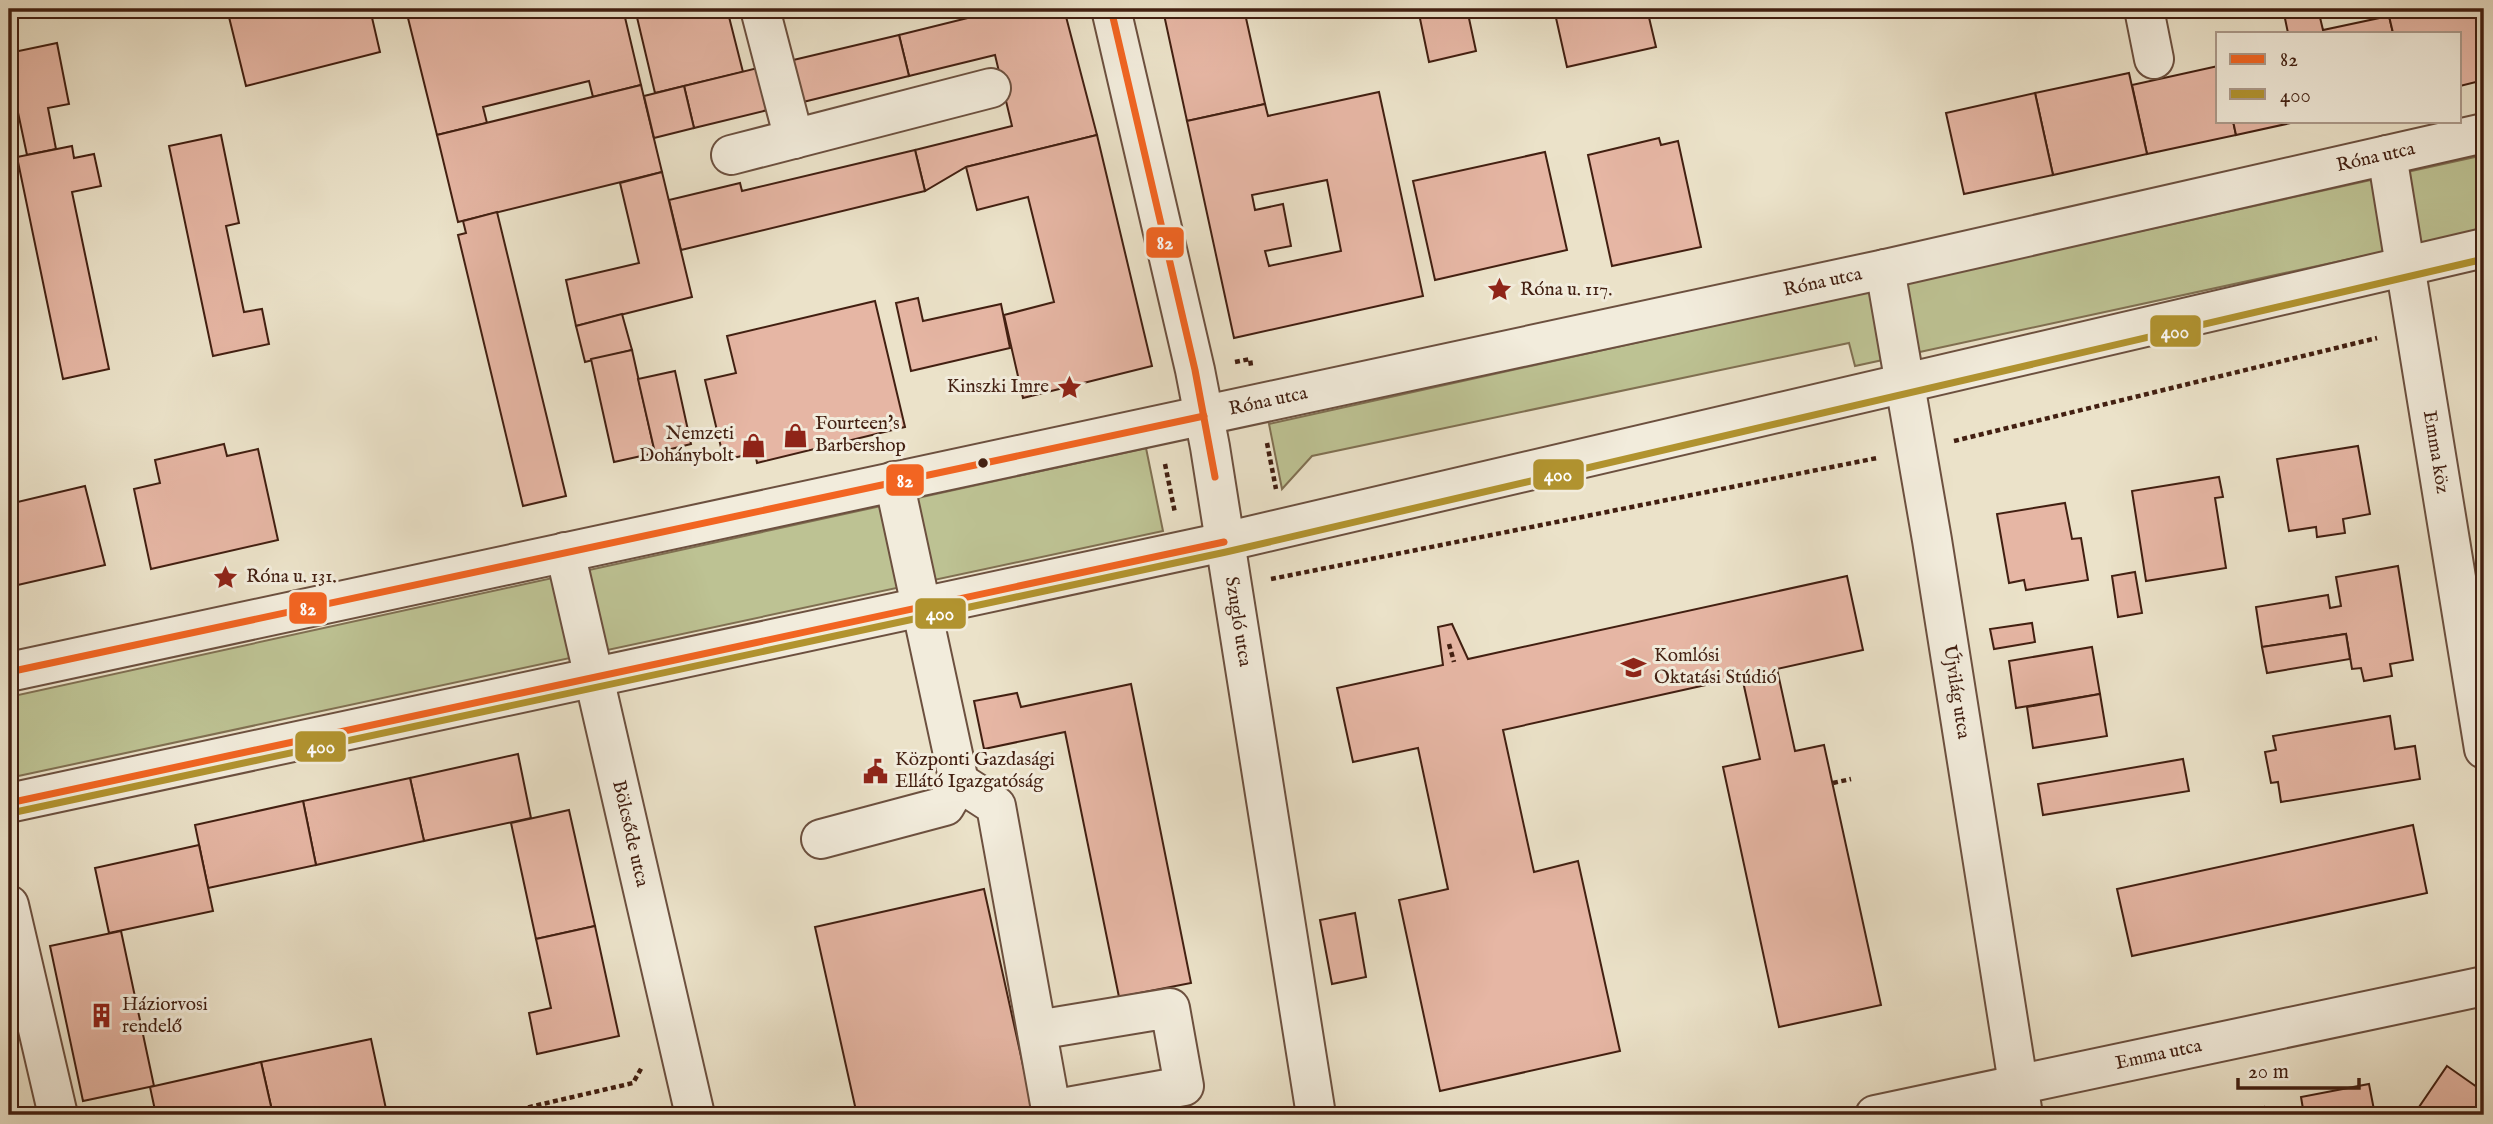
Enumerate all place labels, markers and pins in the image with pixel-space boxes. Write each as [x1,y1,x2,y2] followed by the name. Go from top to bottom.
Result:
[1486,276,1514,304] place icon: Róna u. 117.
[1520,278,1612,302] place label: Róna u. 117.
[1055,373,1083,401] place icon: Kinszki Imre
[947,375,1049,399] place label: Kinszki Imre
[815,412,906,458] place label: Fourteen's Barbershop
[781,421,809,449] shop icon: Fourteen's Barbershop
[639,422,734,468] place label: Nemzeti Dohánybolt
[740,431,768,459] shop icon: Nemzeti Dohánybolt
[976,456,990,470] unlabelled marker
[212,563,240,591] place icon: Róna u. 131.
[246,565,336,589] place label: Róna u. 131.
[1654,644,1777,690] place label: Komlósi Oktatási Stúdió
[1620,653,1648,681] school or university icon: Komlósi Oktatási Stúdió
[895,748,1055,794] place label: Központi Gazdasági Ellátó Igazgatóság
[861,757,889,785] public building icon: Központi Gazdasági Ellátó Igazgatóság
[122,993,208,1039] place label: Háziorvosi rendelő
[88,1002,116,1030] building icon: Háziorvosi rendelő

